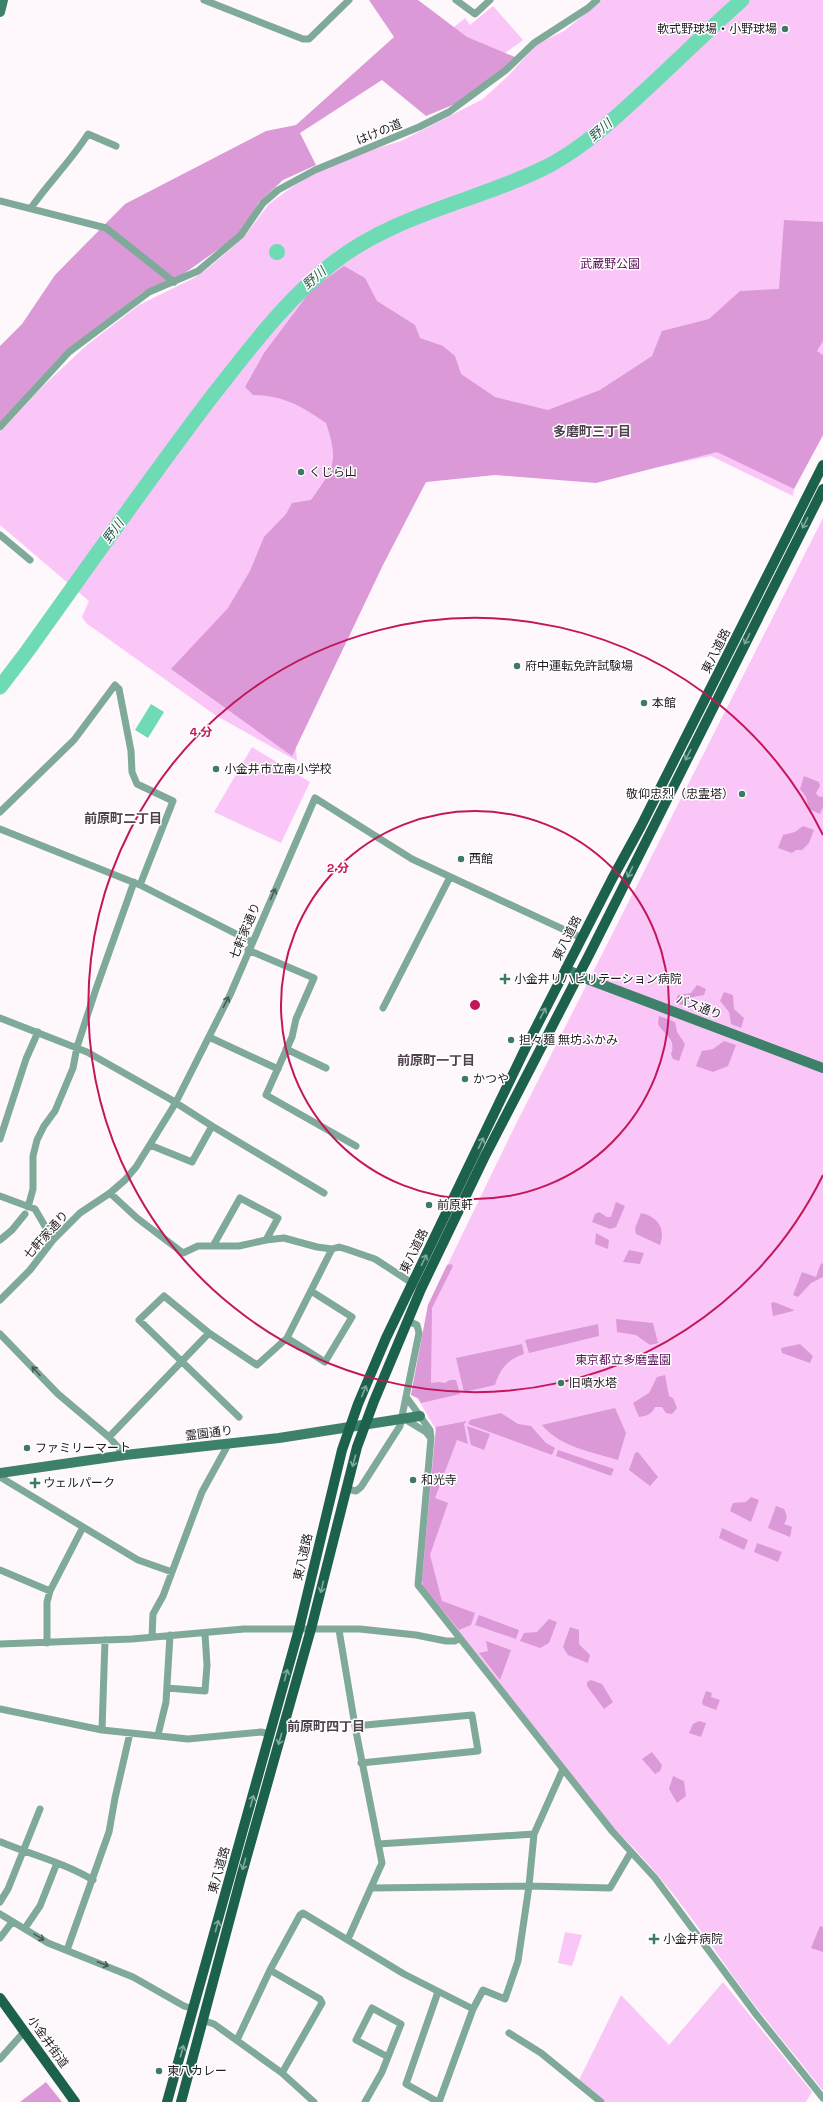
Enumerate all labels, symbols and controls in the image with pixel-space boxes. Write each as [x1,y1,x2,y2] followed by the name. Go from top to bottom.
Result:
[657,21,777,37] place label: 軟式野球場・小野球場
[780,24,790,34] marker: 軟式野球場・小野球場
[585,114,617,145] water label: 野川
[354,116,404,148] street label: はけの道
[580,256,640,272] park label: 武蔵野公園
[299,262,331,293] water label: 野川
[553,423,631,440] district label: 多磨町三丁目
[309,464,357,480] place label: くじら山
[296,467,306,477] marker: くじら山
[98,514,129,547] water label: 野川
[801,517,809,529] one-way arrow
[698,626,734,676] street label: 東八道路
[743,633,750,645] one-way arrow
[525,658,633,674] place label: 府中運転免許試験場
[512,661,522,671] marker: 府中運転免許試験場
[652,695,676,711] place label: 本館
[639,698,649,708] marker: 本館
[190,724,212,740] text: 4 分
[684,749,691,761] one-way arrow
[224,761,332,777] place label: 小金井市立南小学校
[211,764,221,774] marker: 小金井市立南小学校
[626,786,734,802] place label: 敬仰忠烈（忠霊塔）
[737,789,747,799] marker: 敬仰忠烈（忠霊塔）
[84,810,162,827] district label: 前原町二丁目
[469,851,493,867] place label: 西館
[456,854,466,864] marker: 西館
[327,860,349,876] text: 2 分
[626,866,633,878] one-way arrow
[270,888,277,900] one-way arrow
[226,900,264,962] street label: 七軒家通り
[549,913,585,963] street label: 東八道路
[514,971,682,987] place label: 小金井リハビリテーション病院
[499,973,511,985] marker: 小金井リハビリテーション病院
[674,991,724,1023] street label: バス通り
[223,996,231,1008] one-way arrow
[468,998,482,1012] centre of rings
[540,1008,548,1020] one-way arrow
[519,1032,618,1048] place label: 担々麺 無坊ふかみ
[506,1035,516,1045] marker: 担々麺 無坊ふかみ
[397,1052,475,1069] district label: 前原町一丁目
[473,1071,509,1087] place label: かつや
[460,1074,470,1084] marker: かつや
[478,1137,485,1149] one-way arrow
[437,1197,473,1213] place label: 前原軒
[424,1200,434,1210] marker: 前原軒
[20,1207,72,1263] street label: 七軒家通り
[396,1226,432,1276] street label: 東八道路
[421,1254,428,1266] one-way arrow
[575,1352,671,1368] park label: 東京都立多磨霊園
[32,1366,41,1376] one-way arrow
[569,1375,617,1391] place label: 旧噴水塔
[556,1378,566,1388] marker: 旧噴水塔
[360,1385,368,1397] one-way arrow
[184,1422,234,1444] street label: 霊園通り
[35,1440,131,1456] place label: ファミリーマート
[22,1443,32,1453] marker: ファミリーマート
[350,1454,357,1467] one-way arrow
[421,1472,457,1488] place label: 和光寺
[43,1475,115,1491] place label: ウェルパーク
[408,1475,418,1485] marker: 和光寺
[30,1478,40,1488] marker: ウェルパーク
[290,1532,316,1582] street label: 東八道路
[318,1580,325,1593] one-way arrow
[283,1669,290,1682] one-way arrow
[287,1718,365,1735] district label: 前原町四丁目
[276,1732,283,1745] one-way arrow
[249,1795,256,1808] one-way arrow
[205,1845,233,1895] street label: 東八道路
[240,1857,247,1870] one-way arrow
[214,1920,221,1933] one-way arrow
[663,1931,723,1947] place label: 小金井病院
[33,1933,44,1941] one-way arrow
[648,1933,660,1945] marker: 小金井病院
[97,1960,109,1968] one-way arrow
[24,2013,72,2071] street label: 小金井街道
[179,2045,186,2058] one-way arrow
[167,2063,227,2079] place label: 東八カレー
[154,2066,164,2076] marker: 東八カレー

